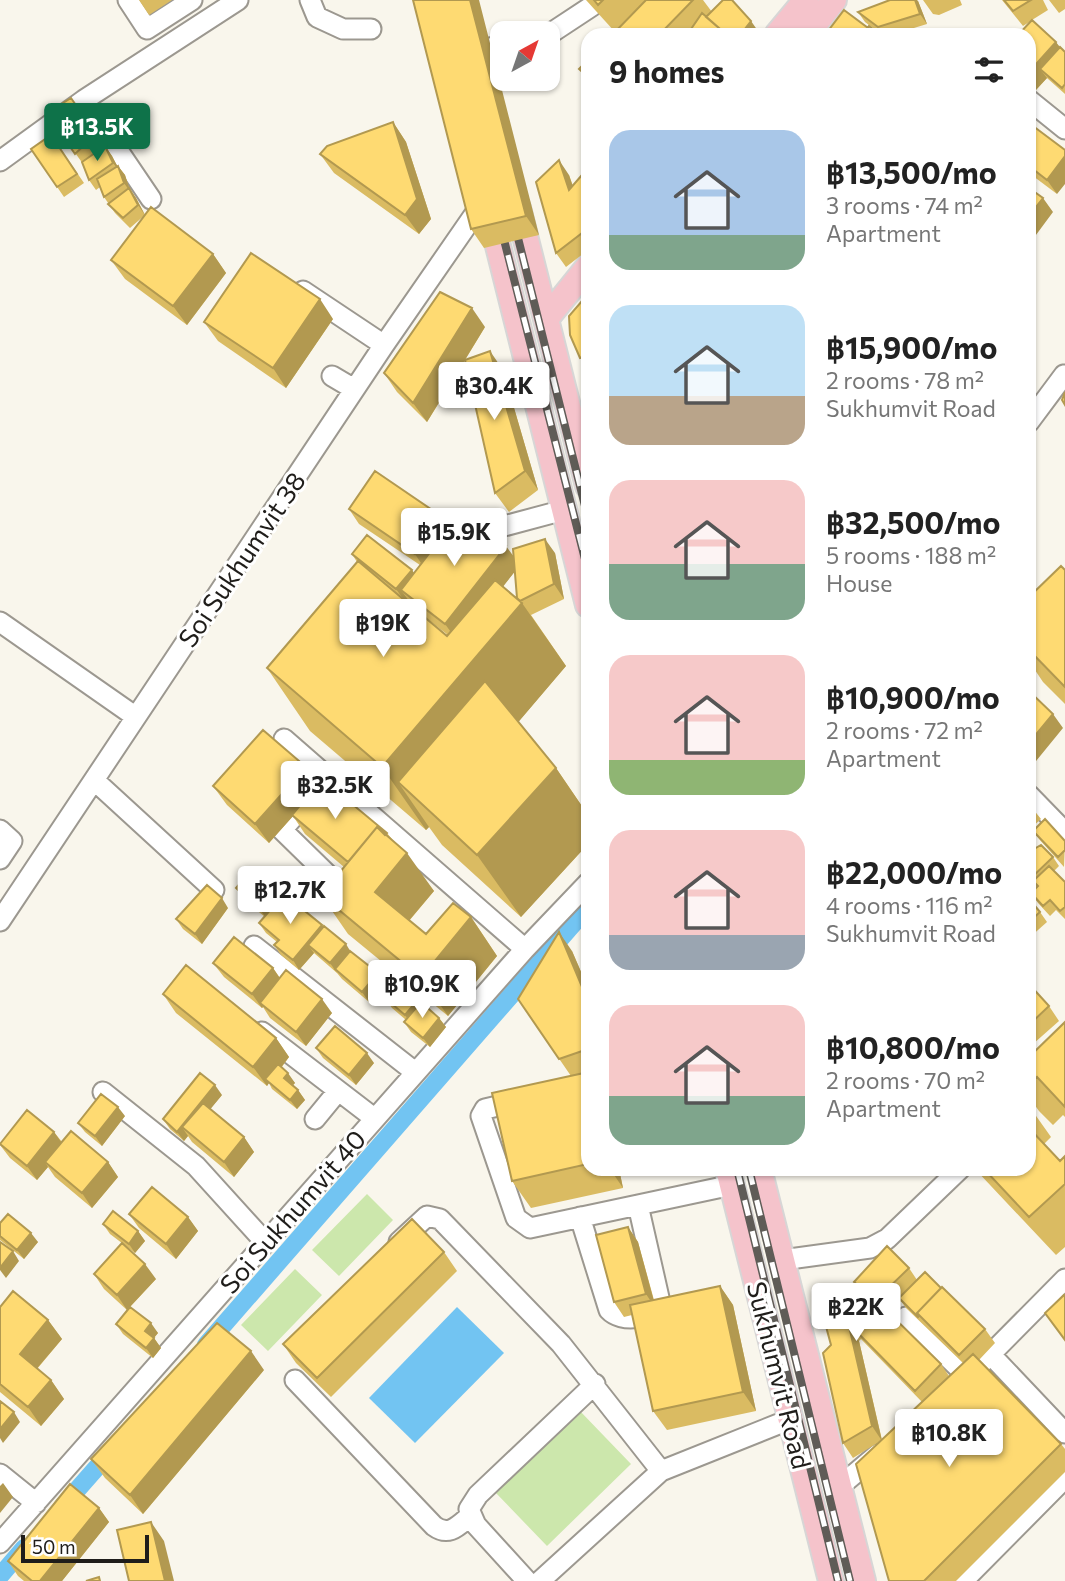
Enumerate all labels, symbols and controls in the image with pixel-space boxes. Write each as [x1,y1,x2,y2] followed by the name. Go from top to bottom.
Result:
[490,21,560,91] north arrow
[490,21,560,91] map controls
[970,51,1008,89] icon: filters
[609,52,724,89] text: 9 homes
[40,104,154,163] pin: ฿13.5K
[60,112,134,140] text: ฿13.5K
[826,153,997,190] text: ฿13,500/mo
[665,158,749,242] icon: home
[826,191,983,219] text: 3 rooms · 74 m²
[826,219,941,247] text: Apartment
[826,328,997,365] text: ฿15,900/mo
[665,333,749,417] icon: home
[437,362,551,422] pin: ฿30.4K
[826,366,984,394] text: 2 rooms · 78 m²
[454,371,534,399] text: ฿30.4K
[826,394,996,422] text: Sukhumvit Road
[171,466,311,652] street label: Soi Sukhumvit 38
[826,503,1000,540] text: ฿32,500/mo
[397,508,511,568] pin: ฿15.9K
[665,508,749,592] icon: home
[417,517,491,545] text: ฿15.9K
[826,541,996,569] text: 5 rooms · 188 m²
[826,569,892,597] text: House
[342,600,424,659] pin: ฿19K
[355,608,411,636] text: ฿19K
[826,678,1000,715] text: ฿10,900/mo
[665,683,749,767] icon: home
[826,716,983,744] text: 2 rooms · 72 m²
[826,744,941,772] text: Apartment
[278,762,392,821] pin: ฿32.5K
[297,770,373,798] text: ฿32.5K
[826,853,1002,890] text: ฿22,000/mo
[665,858,749,942] icon: home
[233,866,347,926] pin: ฿12.7K
[254,875,326,903] text: ฿12.7K
[826,891,993,919] text: 4 rooms · 116 m²
[826,919,996,947] text: Sukhumvit Road
[365,960,479,1020] pin: ฿10.9K
[384,969,460,997] text: ฿10.9K
[826,1028,1000,1065] text: ฿10,800/mo
[665,1033,749,1117] icon: home
[826,1066,985,1094] text: 2 rooms · 70 m²
[826,1094,941,1122] text: Apartment
[213,1123,371,1299] street label: Soi Sukhumvit 40
[742,1278,818,1472] street label: Sukhumvit Road
[815,1284,897,1343] pin: ฿22K
[828,1292,884,1320] text: ฿22K
[892,1410,1006,1469] pin: ฿10.8K
[911,1418,987,1446] text: ฿10.8K
[21,1532,149,1564] scale bar
[32,1535,76,1558] text: 50 m

